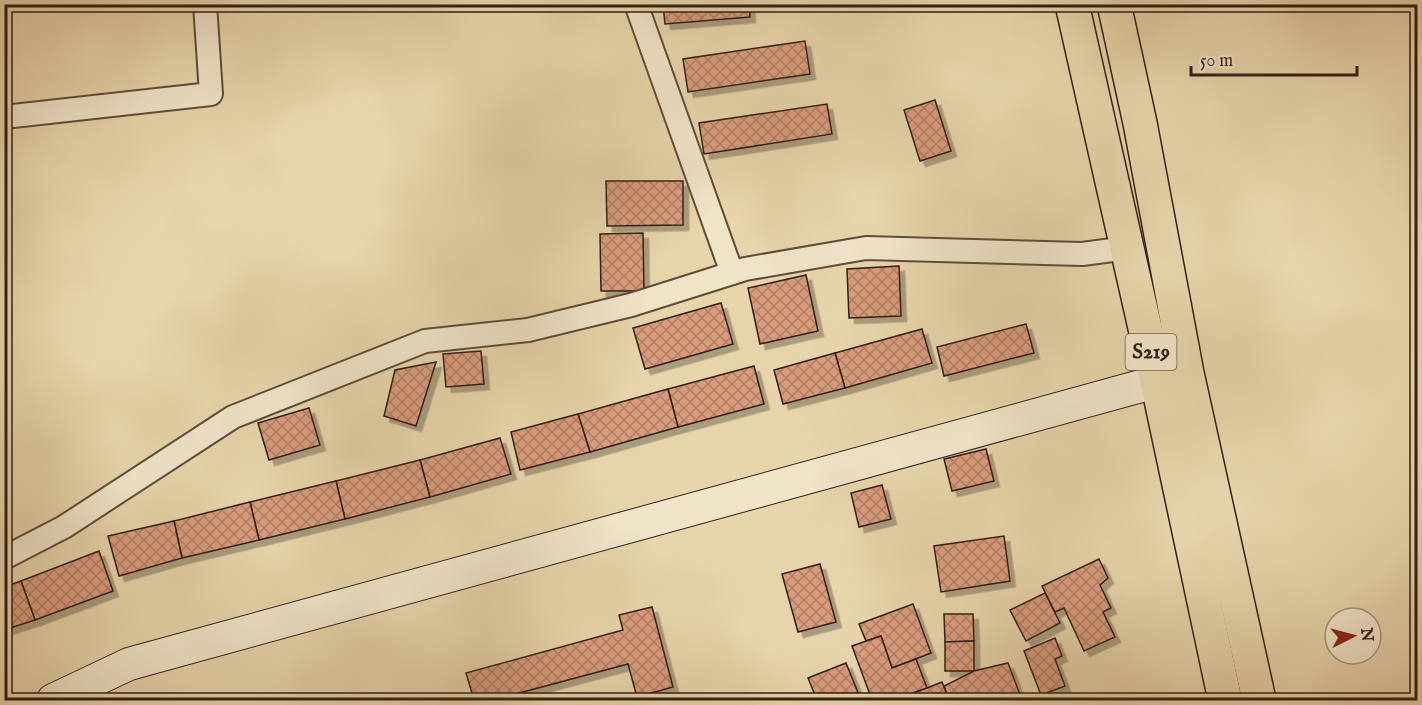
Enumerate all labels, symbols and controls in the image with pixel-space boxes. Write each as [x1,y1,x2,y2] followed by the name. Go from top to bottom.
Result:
[1191,39,1358,77] scale bar
[1200,50,1233,73] text: 50 m
[1126,334,1176,370] road number: S219
[1323,606,1383,666] north arrow
[1355,626,1377,643] text: N

